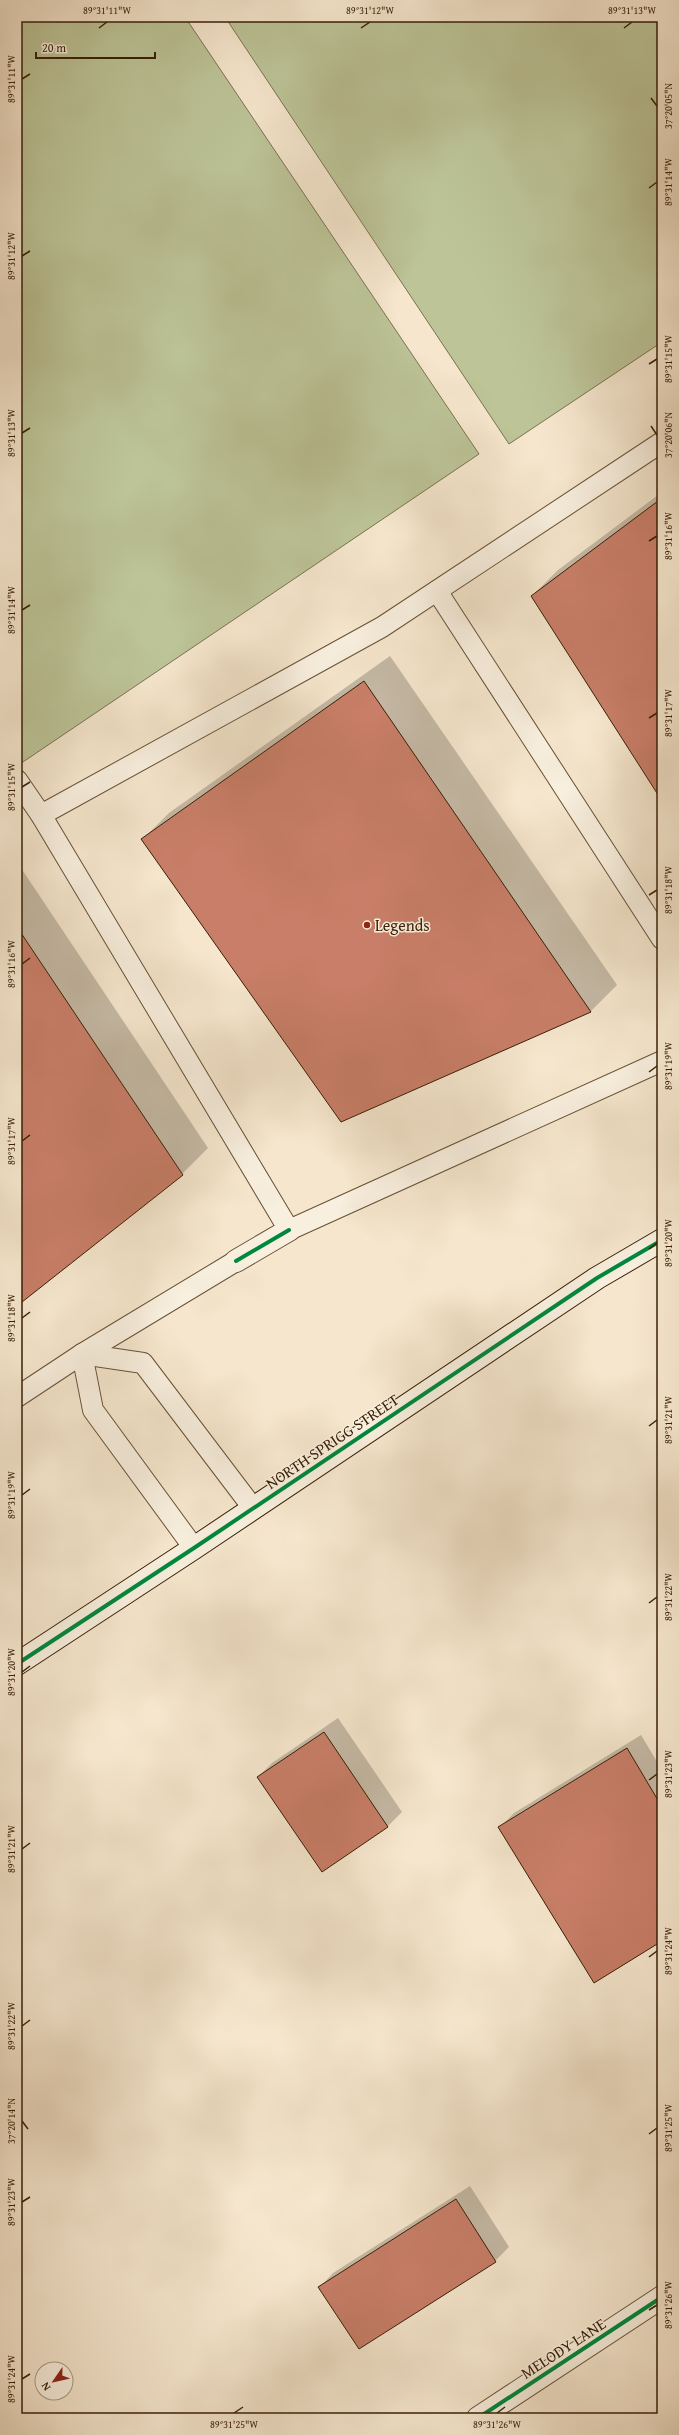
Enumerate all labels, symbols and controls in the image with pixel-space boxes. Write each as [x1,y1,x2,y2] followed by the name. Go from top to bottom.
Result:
[83,3,131,18] text: 89°31'11"W
[346,3,394,18] text: 89°31'12"W
[608,3,656,18] text: 89°31'13"W
[36,34,155,60] scale bar
[42,39,66,56] text: 20 m
[4,55,19,103] text: 89°31'11"W
[661,83,676,129] text: 37°20'05"N
[661,158,676,206] text: 89°31'14"W
[4,232,19,280] text: 89°31'12"W
[661,335,676,383] text: 89°31'15"W
[4,409,19,457] text: 89°31'13"W
[661,412,676,458] text: 37°20'06"N
[661,512,676,560] text: 89°31'16"W
[4,586,19,634] text: 89°31'14"W
[661,689,676,737] text: 89°31'17"W
[4,763,19,811] text: 89°31'15"W
[661,866,676,914] text: 89°31'18"W
[375,913,430,937] place label: Legends
[362,920,372,930] marker: Legends
[4,940,19,988] text: 89°31'16"W
[661,1042,676,1090] text: 89°31'19"W
[4,1117,19,1165] text: 89°31'17"W
[661,1219,676,1267] text: 89°31'20"W
[4,1294,19,1342] text: 89°31'18"W
[261,1387,404,1495] street label: NORTH SPRIGG STREET
[661,1396,676,1444] text: 89°31'21"W
[4,1471,19,1519] text: 89°31'19"W
[661,1573,676,1621] text: 89°31'22"W
[4,1648,19,1696] text: 89°31'20"W
[661,1750,676,1798] text: 89°31'23"W
[4,1825,19,1873] text: 89°31'21"W
[661,1927,676,1975] text: 89°31'24"W
[4,2002,19,2050] text: 89°31'22"W
[4,2098,19,2144] text: 37°20'14"N
[661,2104,676,2152] text: 89°31'25"W
[4,2178,19,2226] text: 89°31'23"W
[661,2281,676,2329] text: 89°31'26"W
[516,2311,610,2385] street label: MELODY LANE
[4,2355,19,2403] text: 89°31'24"W
[34,2361,74,2401] north arrow
[37,2379,54,2394] text: N
[210,2417,258,2432] text: 89°31'25"W
[473,2417,521,2432] text: 89°31'26"W

